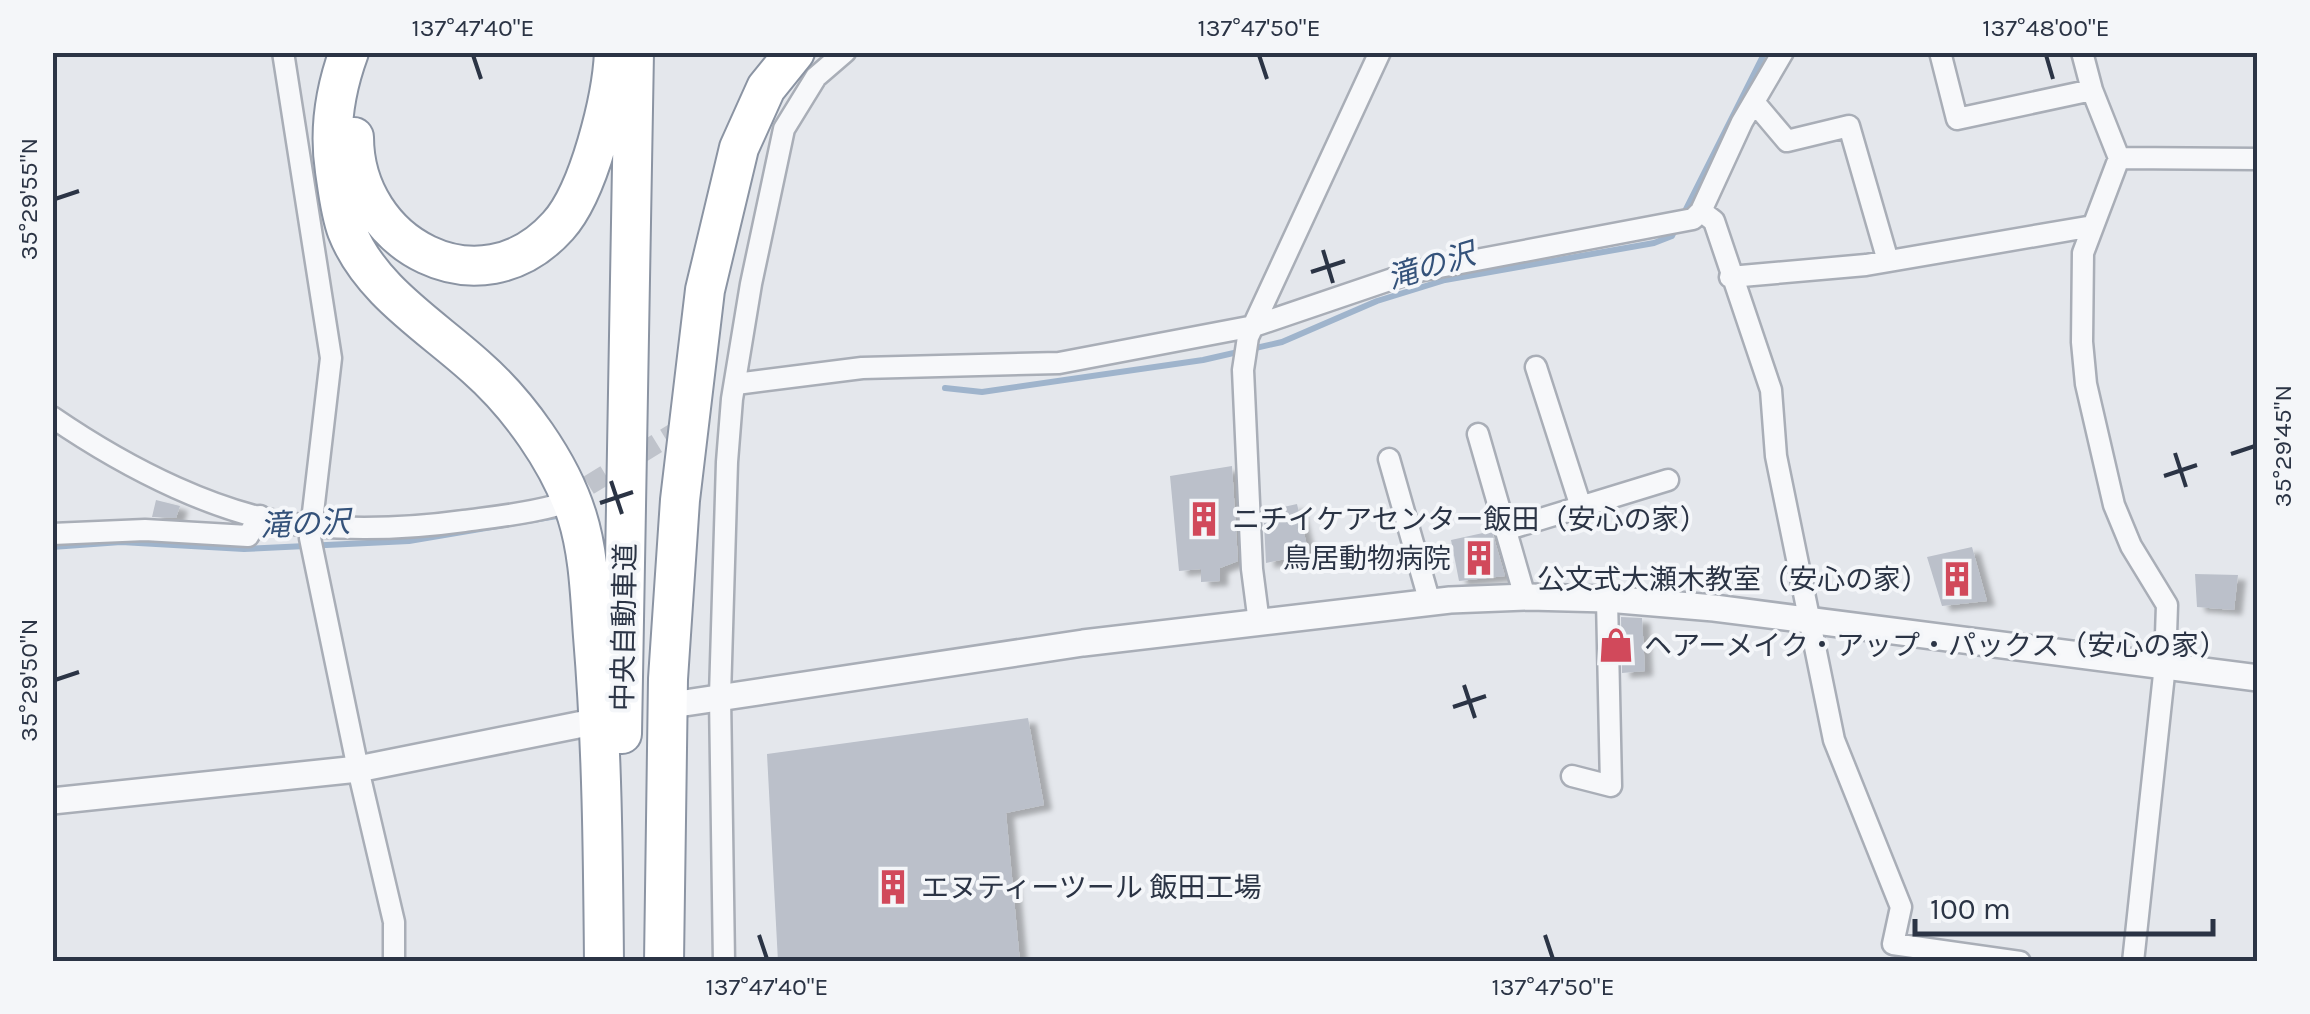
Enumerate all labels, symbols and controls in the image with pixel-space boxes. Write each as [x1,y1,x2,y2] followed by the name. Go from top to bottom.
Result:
[412,13,534,42] text: 137°47'40"E
[1198,13,1320,42] text: 137°47'50"E
[1982,13,2110,42] text: 137°48'00"E
[14,138,43,260] text: 35°29'55"N
[1383,234,1483,296] water label: 滝の沢
[2268,385,2297,507] text: 35°29'45"N
[1185,500,1223,538] building icon: ニチイケアセンター飯田（安心の家）
[259,503,355,544] water label: 滝の沢
[1232,503,1707,536] place label: ニチイケアセンター飯田（安心の家）
[1460,539,1498,577] building icon: 鳥居動物病院
[1283,542,1451,575] place label: 鳥居動物病院
[606,543,642,711] street label: 中央自動車道
[1938,560,1976,598] building icon: 公文式大瀬木教室（安心の家）
[1537,563,1929,596] place label: 公文式大瀬木教室（安心の家）
[14,618,43,742] text: 35°29'50"N
[1597,626,1635,664] shop icon: ヘアーメイク・アップ・パックス（安心の家）
[1644,629,2227,662] place label: ヘアーメイク・アップ・パックス（安心の家）
[874,868,912,906] building icon: エヌティーツール 飯田工場
[921,871,1261,904] place label: エヌティーツール 飯田工場
[1915,874,2212,936] scale bar
[1930,891,2011,927] text: 100 m
[706,972,828,1001] text: 137°47'40"E
[1492,972,1614,1001] text: 137°47'50"E

